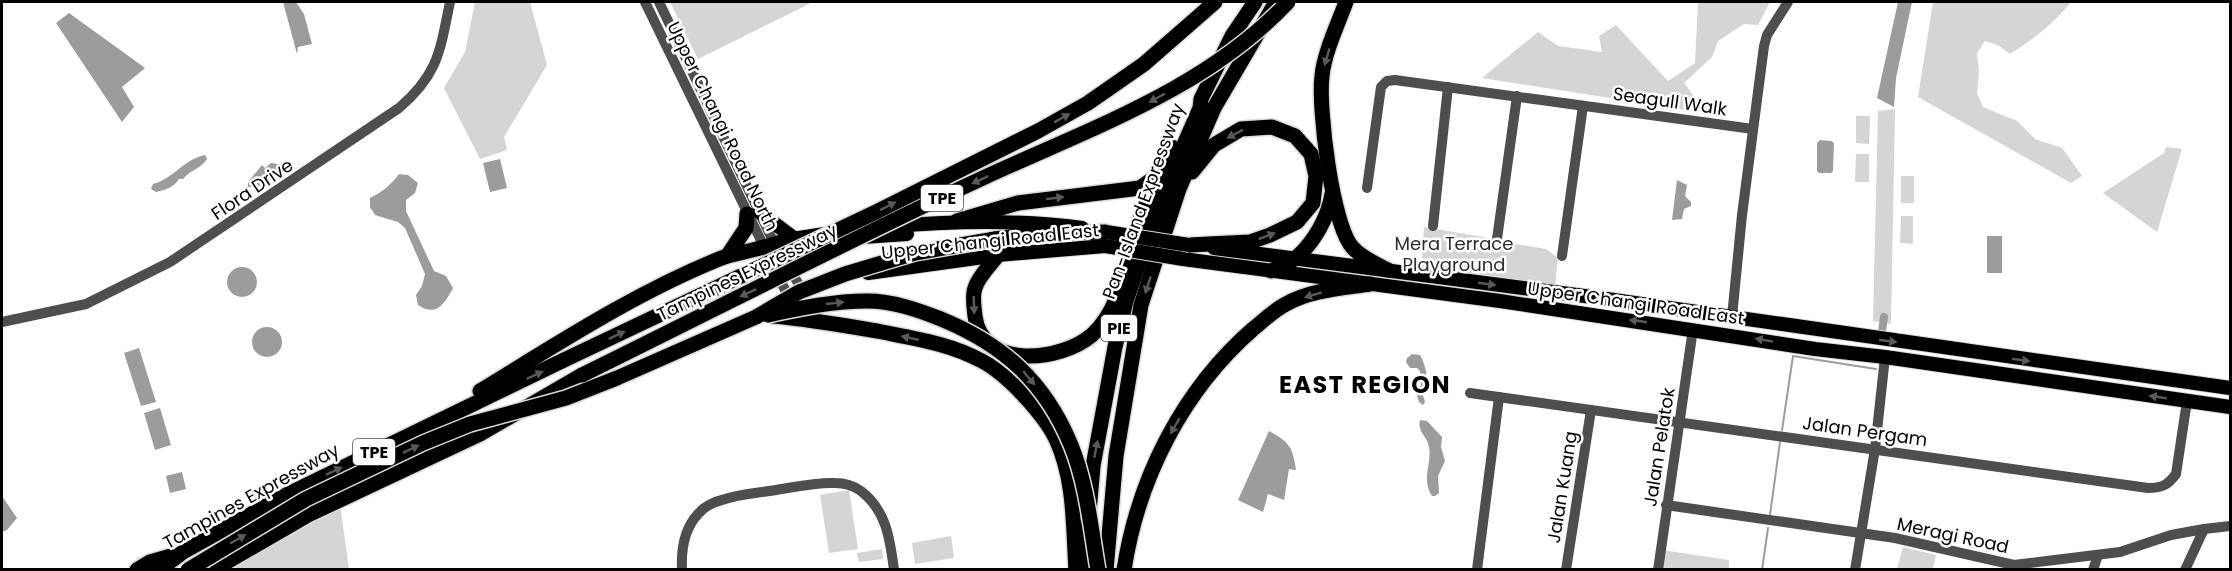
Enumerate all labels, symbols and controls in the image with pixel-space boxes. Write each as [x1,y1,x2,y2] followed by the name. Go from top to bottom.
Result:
[661,17,785,235] street label: Upper Changi Road North
[1322,48,1331,66] one-way arrow
[1611,81,1729,121] street label: Seagull Walk
[1148,93,1165,103] one-way arrow
[1096,100,1190,302] street label: Pan-Island Expressway
[1054,113,1071,123] one-way arrow
[1226,129,1243,138] one-way arrow
[206,152,298,226] street label: Flora Drive
[971,175,988,184] one-way arrow
[921,185,963,211] road number: TPE
[1045,194,1064,203] one-way arrow
[880,201,897,211] one-way arrow
[653,217,841,327] street label: Tampines Expressway
[880,217,1100,265] street label: Upper Changi Road East
[1258,231,1276,240] one-way arrow
[1395,231,1513,277] park label: Mera Terrace Playground
[1526,275,1746,331] street label: Upper Changi Road East
[1142,276,1152,294] one-way arrow
[1478,279,1497,288] one-way arrow
[739,288,756,298] one-way arrow
[1304,291,1322,300] one-way arrow
[970,296,979,315] one-way arrow
[825,298,844,308] one-way arrow
[1101,315,1137,341] road number: PIE
[1629,316,1648,325] one-way arrow
[609,331,626,340] one-way arrow
[901,332,919,342] one-way arrow
[1754,335,1773,344] one-way arrow
[1879,336,1898,345] one-way arrow
[2012,355,2031,364] one-way arrow
[1279,368,1451,401] district label: EAST REGION
[526,370,543,379] one-way arrow
[1022,370,1035,386] one-way arrow
[1637,385,1681,508] street label: Jalan Pelatok
[2149,392,2168,401] one-way arrow
[1801,410,1929,452] street label: Jalan Pergam
[1170,418,1180,435] one-way arrow
[1541,429,1583,545] street label: Jalan Kuang
[158,437,344,555] street label: Tampines Expressway
[353,439,395,465] road number: TPE
[1092,439,1101,458] one-way arrow
[402,444,419,453] one-way arrow
[326,467,343,476] one-way arrow
[1895,511,2011,559] street label: Meragi Road
[230,533,246,544] one-way arrow

